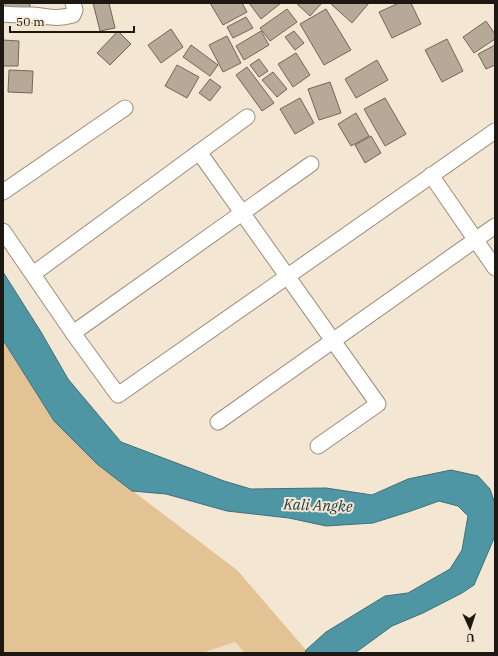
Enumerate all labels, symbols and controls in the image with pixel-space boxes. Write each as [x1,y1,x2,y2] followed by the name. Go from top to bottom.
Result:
[10,8,134,34] scale bar
[16,14,45,29] text: 50 m
[282,494,353,516] water label: Kali Angke
[450,608,490,648] north arrow
[465,631,475,645] text: U

